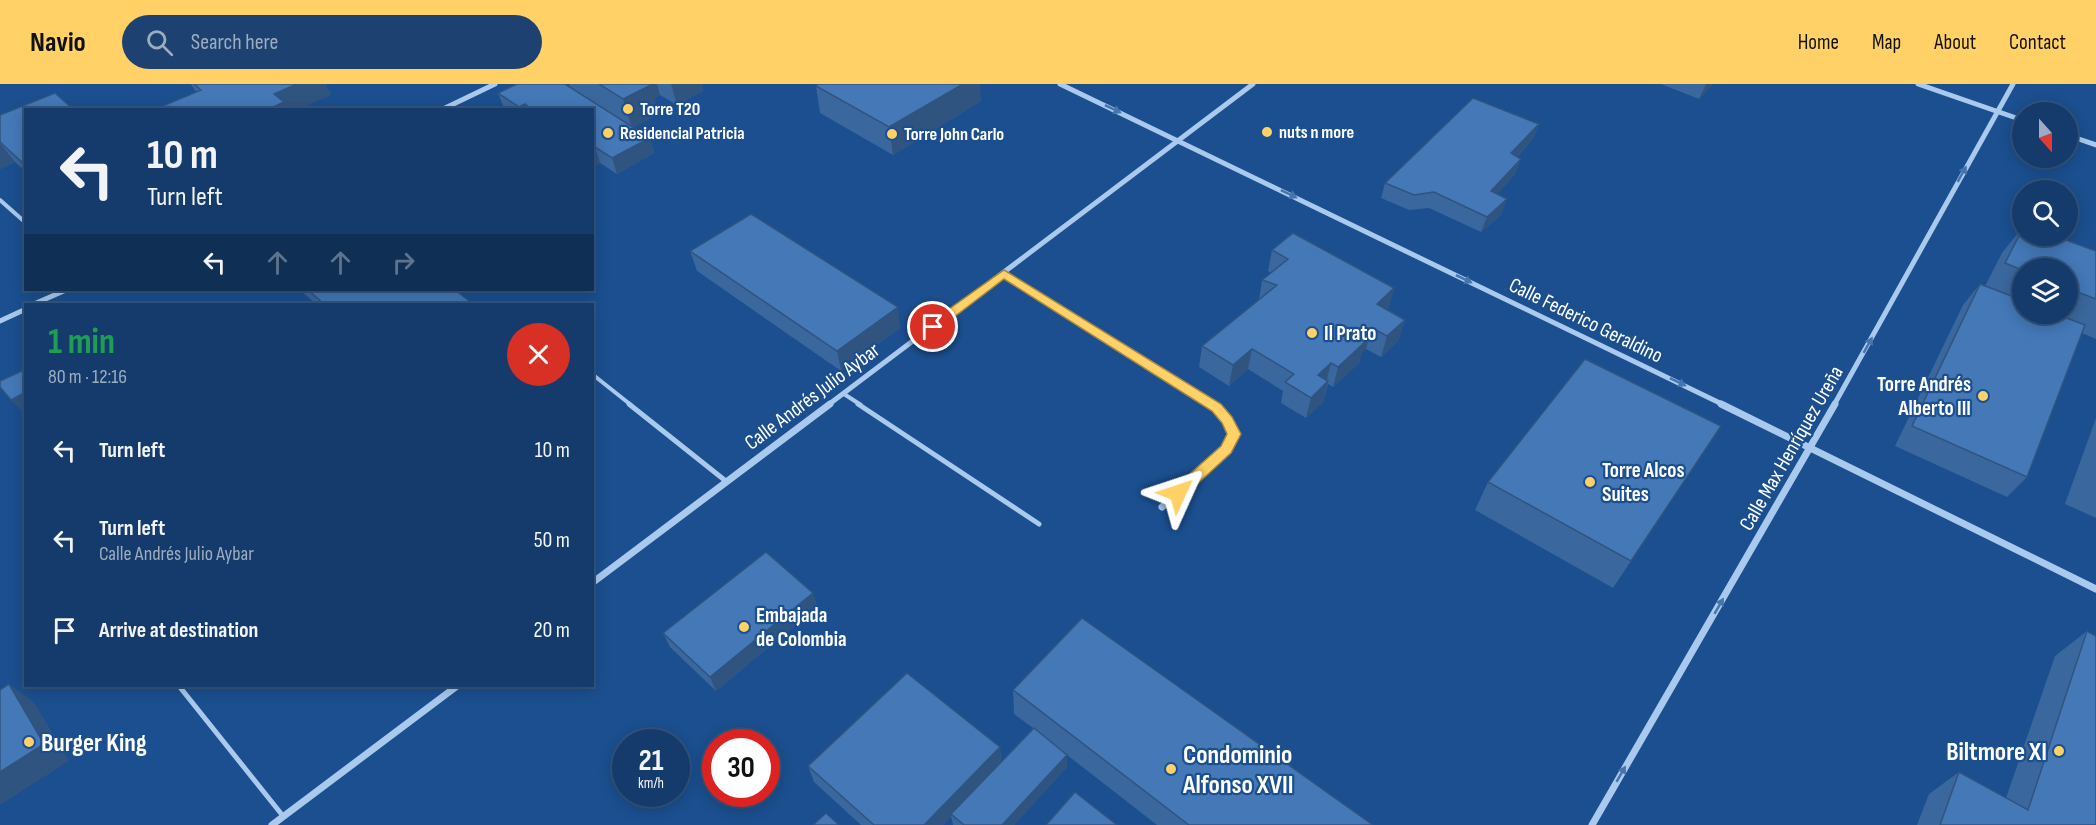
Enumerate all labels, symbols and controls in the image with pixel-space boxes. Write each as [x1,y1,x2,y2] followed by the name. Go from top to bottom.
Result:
[122,15,542,69] search box
[30,26,86,59] text: Navio
[143,26,176,59] icon: search
[191,29,278,56] text: Search here
[1798,30,1839,55] text: Home
[1872,30,1901,55] text: Map
[1934,30,1976,55] text: About
[2009,30,2066,55] text: Contact
[640,99,700,120] place label: Torre T20
[621,102,635,116] marker: Torre T20
[2012,102,2078,168] north arrow
[2012,102,2078,324] map controls
[1105,105,1122,114] one-way arrow
[1279,122,1354,143] place label: nuts n more
[620,123,745,144] place label: Residencial Patricia
[904,124,1004,145] place label: Torre John Carlo
[1260,125,1274,139] marker: nuts n more
[601,126,615,140] marker: Residencial Patricia
[885,127,899,141] marker: Torre John Carlo
[147,130,218,181] text: 10 m
[48,132,126,210] icon: left
[1956,166,1967,182] one-way arrow
[2012,180,2078,246] button: search
[147,181,223,213] text: Turn left
[1280,190,1297,199] one-way arrow
[198,246,231,279] icon: left
[261,246,294,279] icon: ahead
[324,246,357,279] icon: ahead
[387,246,420,279] icon: right
[2012,258,2078,324] button: layers
[1505,272,1667,369] street label: Calle Federico Geraldino
[1456,275,1473,284] one-way arrow
[907,301,958,352] pin
[916,310,949,343] icon: arrive
[48,321,115,364] text: 1 min
[1324,321,1376,346] place label: Il Prato
[507,323,570,386] button: close
[1305,326,1319,340] marker: Il Prato
[1863,336,1873,353] one-way arrow
[740,337,885,455] street label: Calle Andrés Julio Aybar
[1734,362,1849,535] street label: Calle Max Henríquez Ureña
[48,365,127,389] text: 80 m · 12:16
[1877,372,1971,421] place label: Torre Andrés Alberto III
[1669,378,1686,387] one-way arrow
[1976,389,1990,403] marker: Torre Andrés Alberto III
[48,434,81,467] icon: left
[99,437,165,464] text: Turn left
[535,437,570,464] text: 10 m
[1602,458,1684,507] place label: Torre Alcos Suites
[1146,461,1210,525] position arrow
[1583,475,1597,489] marker: Torre Alcos Suites
[99,515,165,542] text: Turn left
[48,524,81,557] icon: left
[534,527,570,554] text: 50 m
[99,542,254,566] text: Calle Andrés Julio Aybar
[1714,598,1725,614] one-way arrow
[756,603,846,652] place label: Embajada de Colombia
[48,614,81,647] icon: arrive
[99,617,258,644] text: Arrive at destination
[534,617,570,644] text: 20 m
[737,620,751,634] marker: Embajada de Colombia
[41,728,147,759] place label: Burger King
[702,729,780,807] speed limit sign: 30
[22,735,36,749] marker: Burger King
[1946,737,2047,768] place label: Biltmore XI
[1182,740,1293,801] place label: Condominio Alfonso XVII
[639,743,663,779] text: 21
[2052,744,2066,758] marker: Biltmore XI
[1164,762,1178,776] marker: Condominio Alfonso XVII
[1616,766,1627,782] one-way arrow
[638,774,664,793] text: km/h

